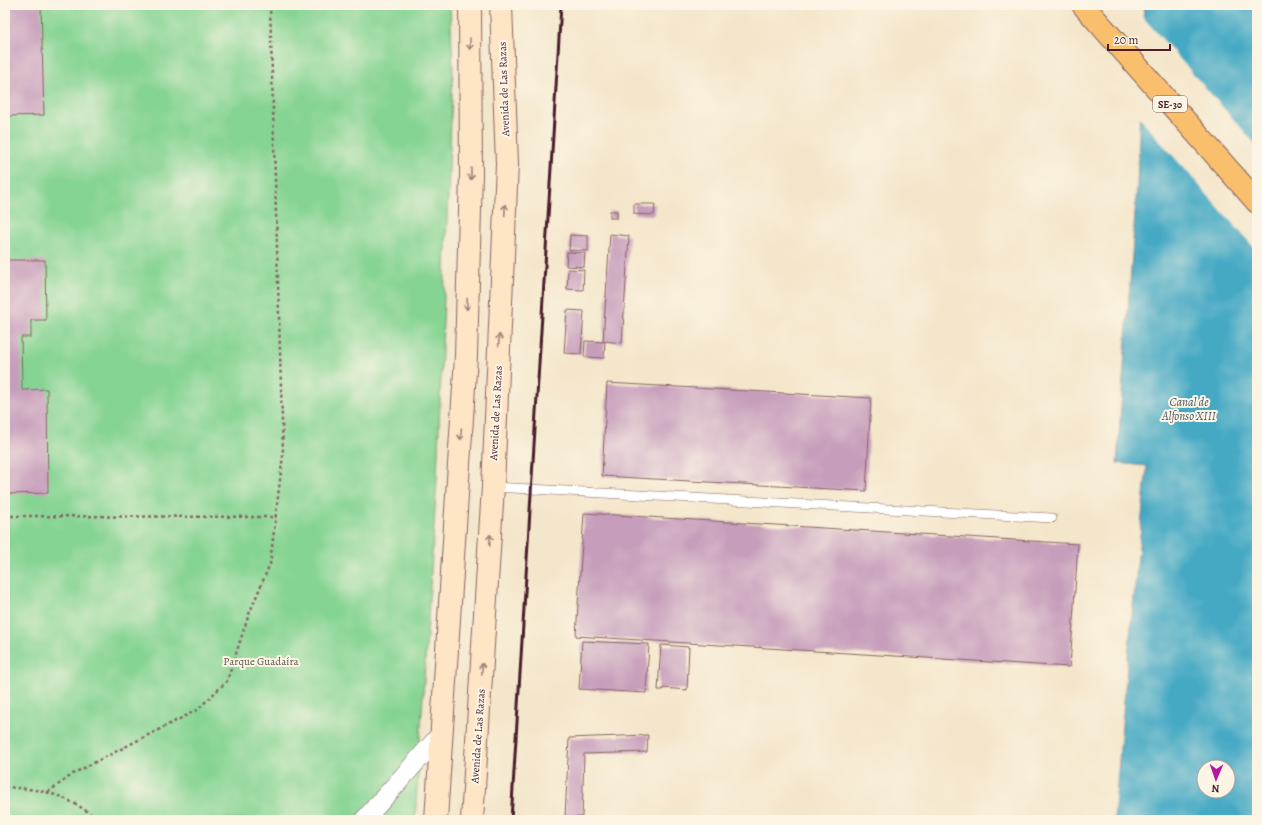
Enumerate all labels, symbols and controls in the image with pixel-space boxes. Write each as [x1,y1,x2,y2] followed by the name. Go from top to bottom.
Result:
[1108,26,1170,52] scale bar
[1114,32,1138,48] text: 20 m
[466,37,474,50] one-way arrow
[495,41,513,138] street label: Avenida de Las Razas
[1153,96,1187,112] road number: SE-30
[467,167,475,180] one-way arrow
[501,204,509,217] one-way arrow
[464,297,471,310] one-way arrow
[496,334,503,347] one-way arrow
[486,365,506,462] street label: Avenida de Las Razas
[1161,394,1217,424] water label: Canal de Alfonso XIII
[457,427,464,440] one-way arrow
[486,534,493,547] one-way arrow
[223,654,300,669] park label: Parque Guadaíra
[478,663,485,676] one-way arrow
[467,688,489,785] street label: Avenida de Las Razas
[1196,759,1236,799] north arrow
[1211,781,1220,796] text: N

